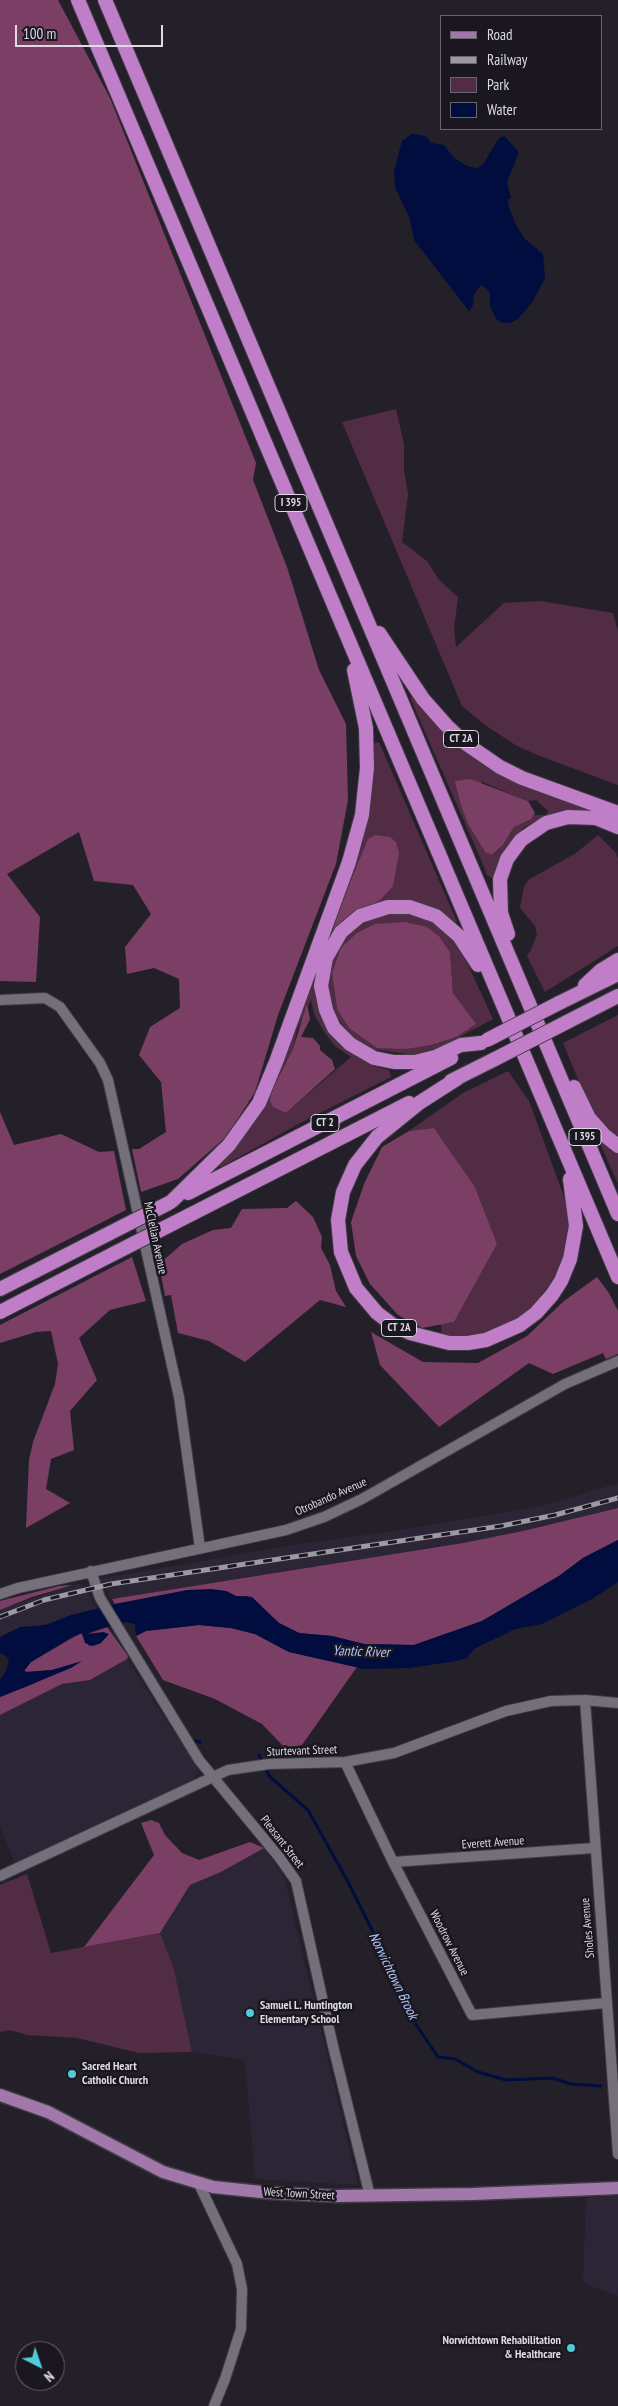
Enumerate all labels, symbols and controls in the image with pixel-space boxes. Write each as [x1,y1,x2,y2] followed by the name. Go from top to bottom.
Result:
[18,15,165,47] scale bar
[440,15,603,130] legend
[23,24,56,43] text: 100 m
[487,25,513,44] text: Road
[487,50,527,69] text: Railway
[487,75,509,94] text: Park
[487,100,517,119] text: Water
[275,494,307,512] road number: I 395
[444,731,478,748] road number: CT 2A
[311,1114,339,1132] road number: CT 2
[569,1128,601,1146] road number: I 395
[140,1200,170,1276] street label: McClellan Avenue
[382,1320,416,1336] road number: CT 2A
[293,1475,369,1519] street label: Otrobando Avenue
[332,1643,390,1661] water label: Yantic River
[266,1743,338,1759] street label: Sturtevant Street
[257,1813,307,1871] street label: Pleasant Street
[461,1834,525,1852] street label: Everett Avenue
[578,1897,598,1959] street label: Sholes Avenue
[426,1908,472,1978] street label: Woodrow Avenue
[365,1930,421,2022] water label: Norwichtown Brook
[260,1999,352,2027] place label: Samuel L. Huntington Elementary School
[244,2007,256,2019] marker: Samuel L. Huntington Elementary School
[82,2060,148,2088] place label: Sacred Heart Catholic Church
[66,2068,78,2080] marker: Sacred Heart Catholic Church
[263,2185,335,2203] street label: West Town Street
[442,2334,561,2362] place label: Norwichtown Rehabilitation & Healthcare
[15,2341,65,2391] north arrow
[565,2342,577,2354] marker: Norwichtown Rehabilitation & Healthcare
[40,2367,58,2386] text: N

